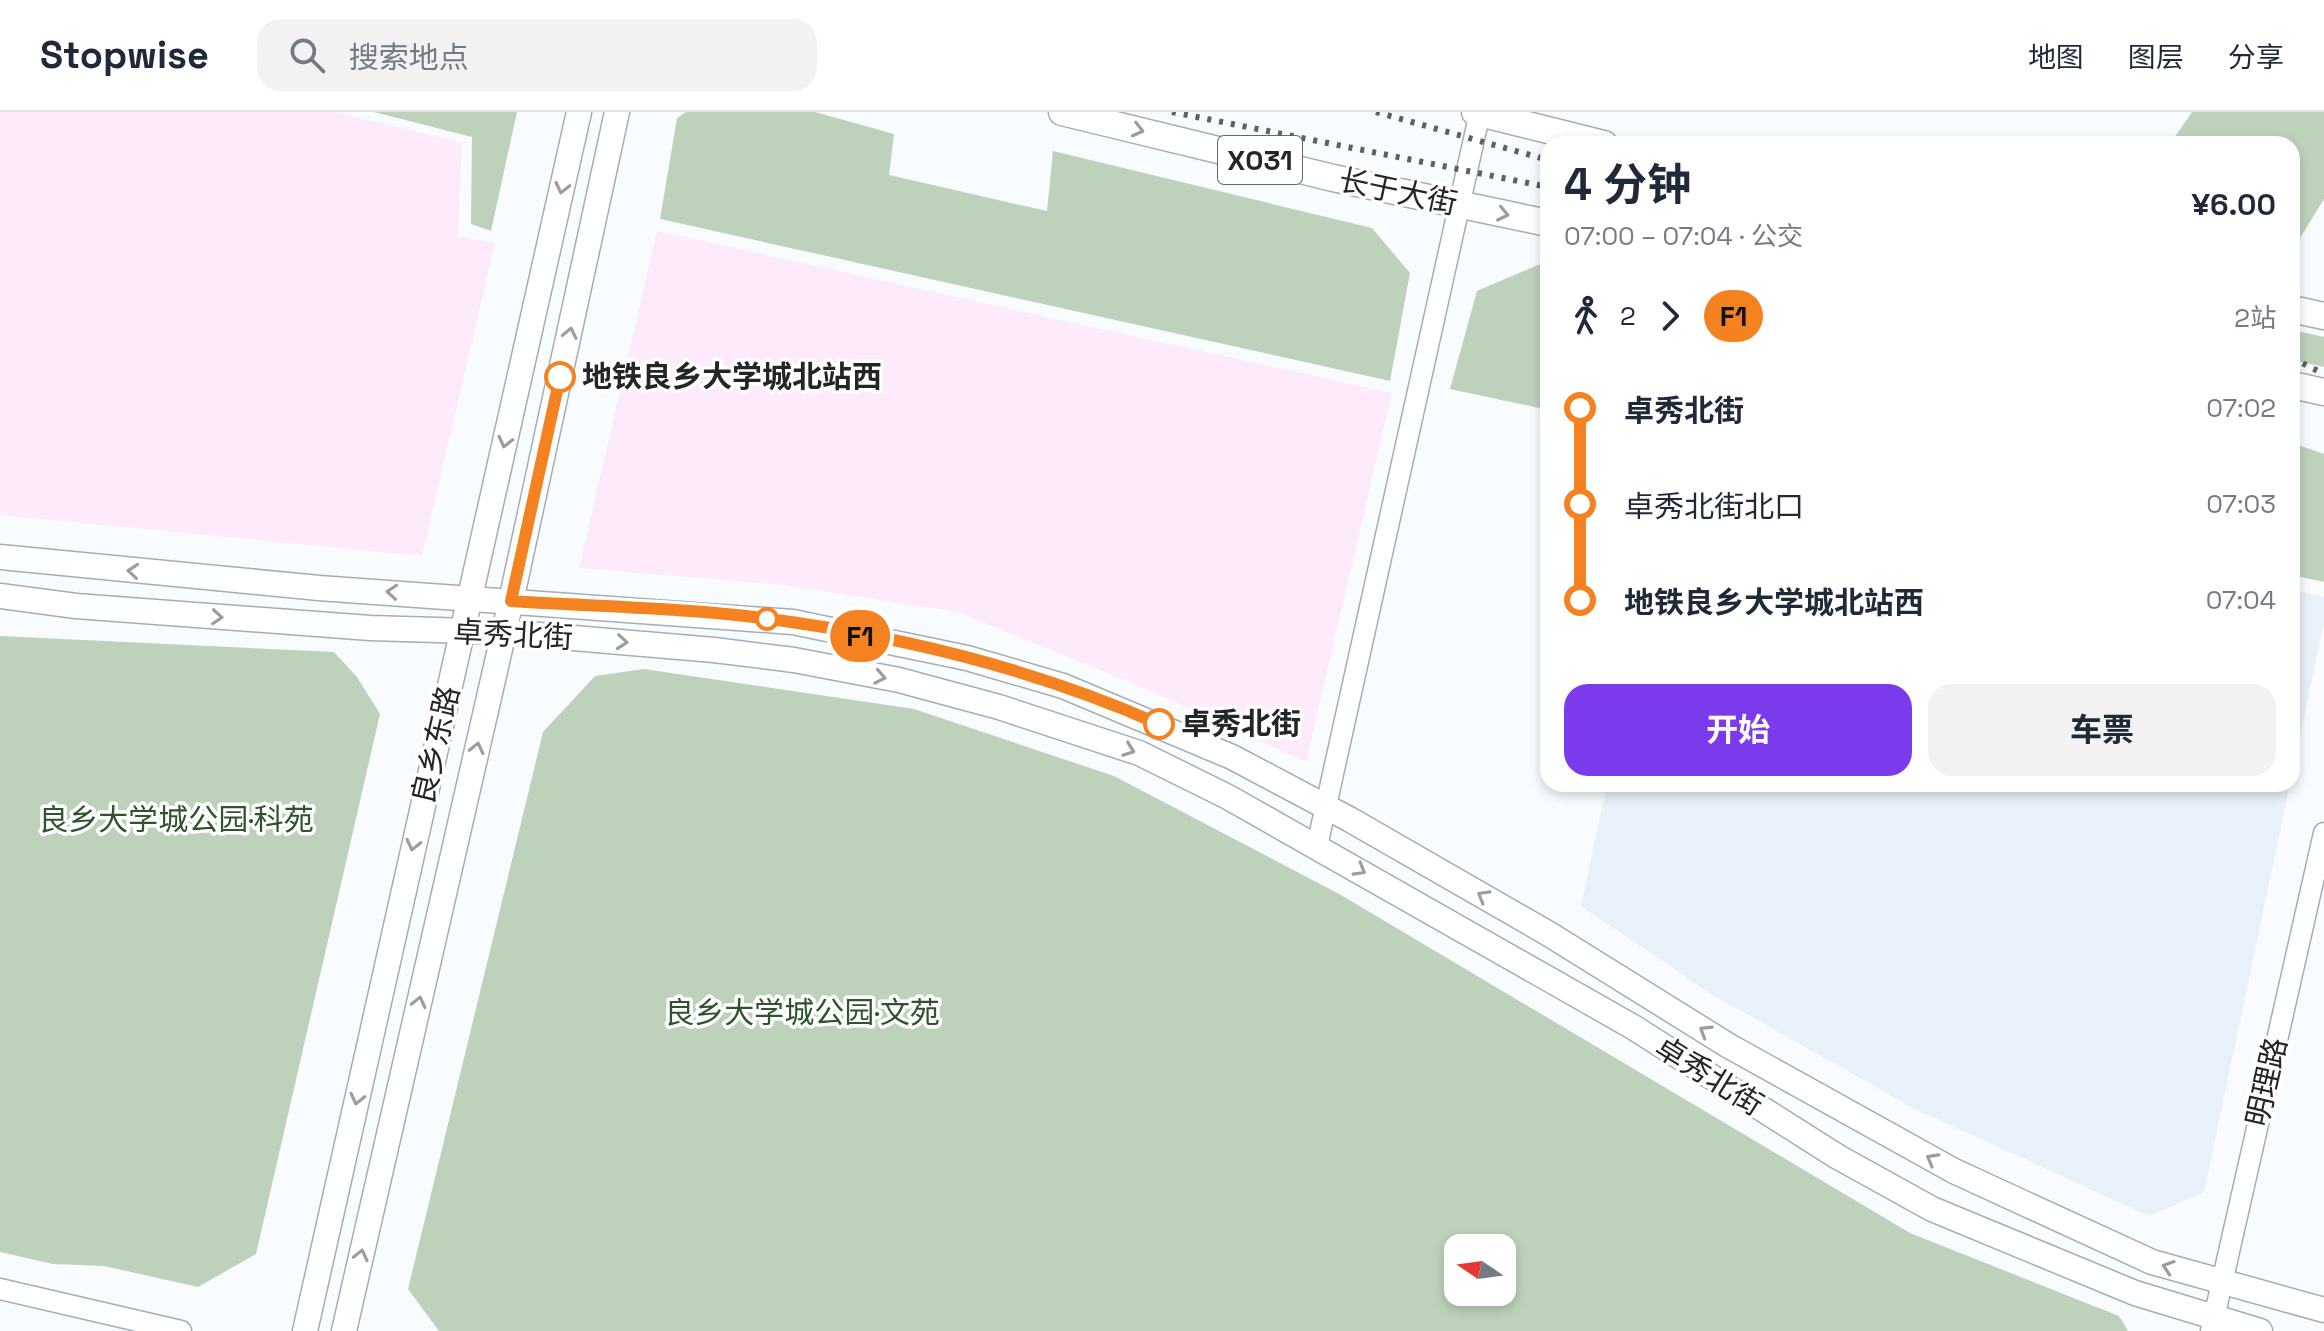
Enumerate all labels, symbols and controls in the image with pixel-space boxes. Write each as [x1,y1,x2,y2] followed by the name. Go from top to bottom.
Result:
[257,19,817,91] search box
[40,31,209,79] text: Stopwise
[285,33,329,77] icon: search
[349,38,469,77] text: 搜索地点
[2028,39,2084,75] text: 地图
[2128,39,2184,75] text: 图层
[2228,39,2284,75] text: 分享
[1130,121,1144,138] one-way arrow
[1218,136,1302,184] road number: X031
[1564,157,1691,213] text: 4 分钟
[1335,160,1461,223] street label: 长于大街
[554,181,571,194] one-way arrow
[2191,185,2276,224] text: ¥6.00
[1496,205,1510,222] one-way arrow
[1564,219,1803,253] text: 07:00 – 07:04 · 公交
[1564,294,1608,338] icon: walk
[1648,294,1692,338] icon: forward
[1720,298,1747,334] text: F1
[1620,299,1636,333] text: 2
[2234,301,2276,335] text: 2站
[560,326,577,340] one-way arrow
[582,357,882,396] place label: 地铁良乡大学城北站西
[545,362,575,392] marker: 地铁良乡大学城北站西
[1624,391,1744,430] text: 卓秀北街
[2206,391,2276,425] text: 07:02
[497,434,514,448] one-way arrow
[1624,487,1804,526] text: 卓秀北街北口
[2206,487,2276,521] text: 07:03
[126,563,139,580] one-way arrow
[1624,583,1924,622] text: 地铁良乡大学城北站西
[2206,583,2276,617] text: 07:04
[385,584,398,601] one-way arrow
[211,608,224,625] one-way arrow
[756,608,778,630] unlabelled marker
[824,610,896,662] line badge: F1
[452,612,574,657] street label: 卓秀北街
[846,618,874,654] text: F1
[616,633,629,650] one-way arrow
[873,667,887,684] one-way arrow
[403,682,468,808] street label: 良乡东路
[1564,684,1912,776] button: 开始
[1928,684,2276,776] button: 车票
[1181,704,1301,743] place label: 卓秀北街
[1144,709,1174,739] marker: 卓秀北街
[1121,741,1135,757] one-way arrow
[468,742,485,755] one-way arrow
[38,800,314,839] park label: 良乡大学城公园·科苑
[405,837,422,851] one-way arrow
[1351,860,1365,876] one-way arrow
[1477,890,1492,906] one-way arrow
[664,993,940,1032] park label: 良乡大学城公园·文苑
[410,995,427,1009] one-way arrow
[1699,1026,1714,1041] one-way arrow
[1648,1027,1770,1124] street label: 卓秀北街
[2237,1034,2296,1130] street label: 明理路
[349,1091,366,1105] one-way arrow
[1926,1153,1940,1168] one-way arrow
[1444,1234,1516,1306] north arrow
[1444,1234,1516,1306] map controls
[352,1249,369,1262] one-way arrow
[2162,1260,2175,1276] one-way arrow

